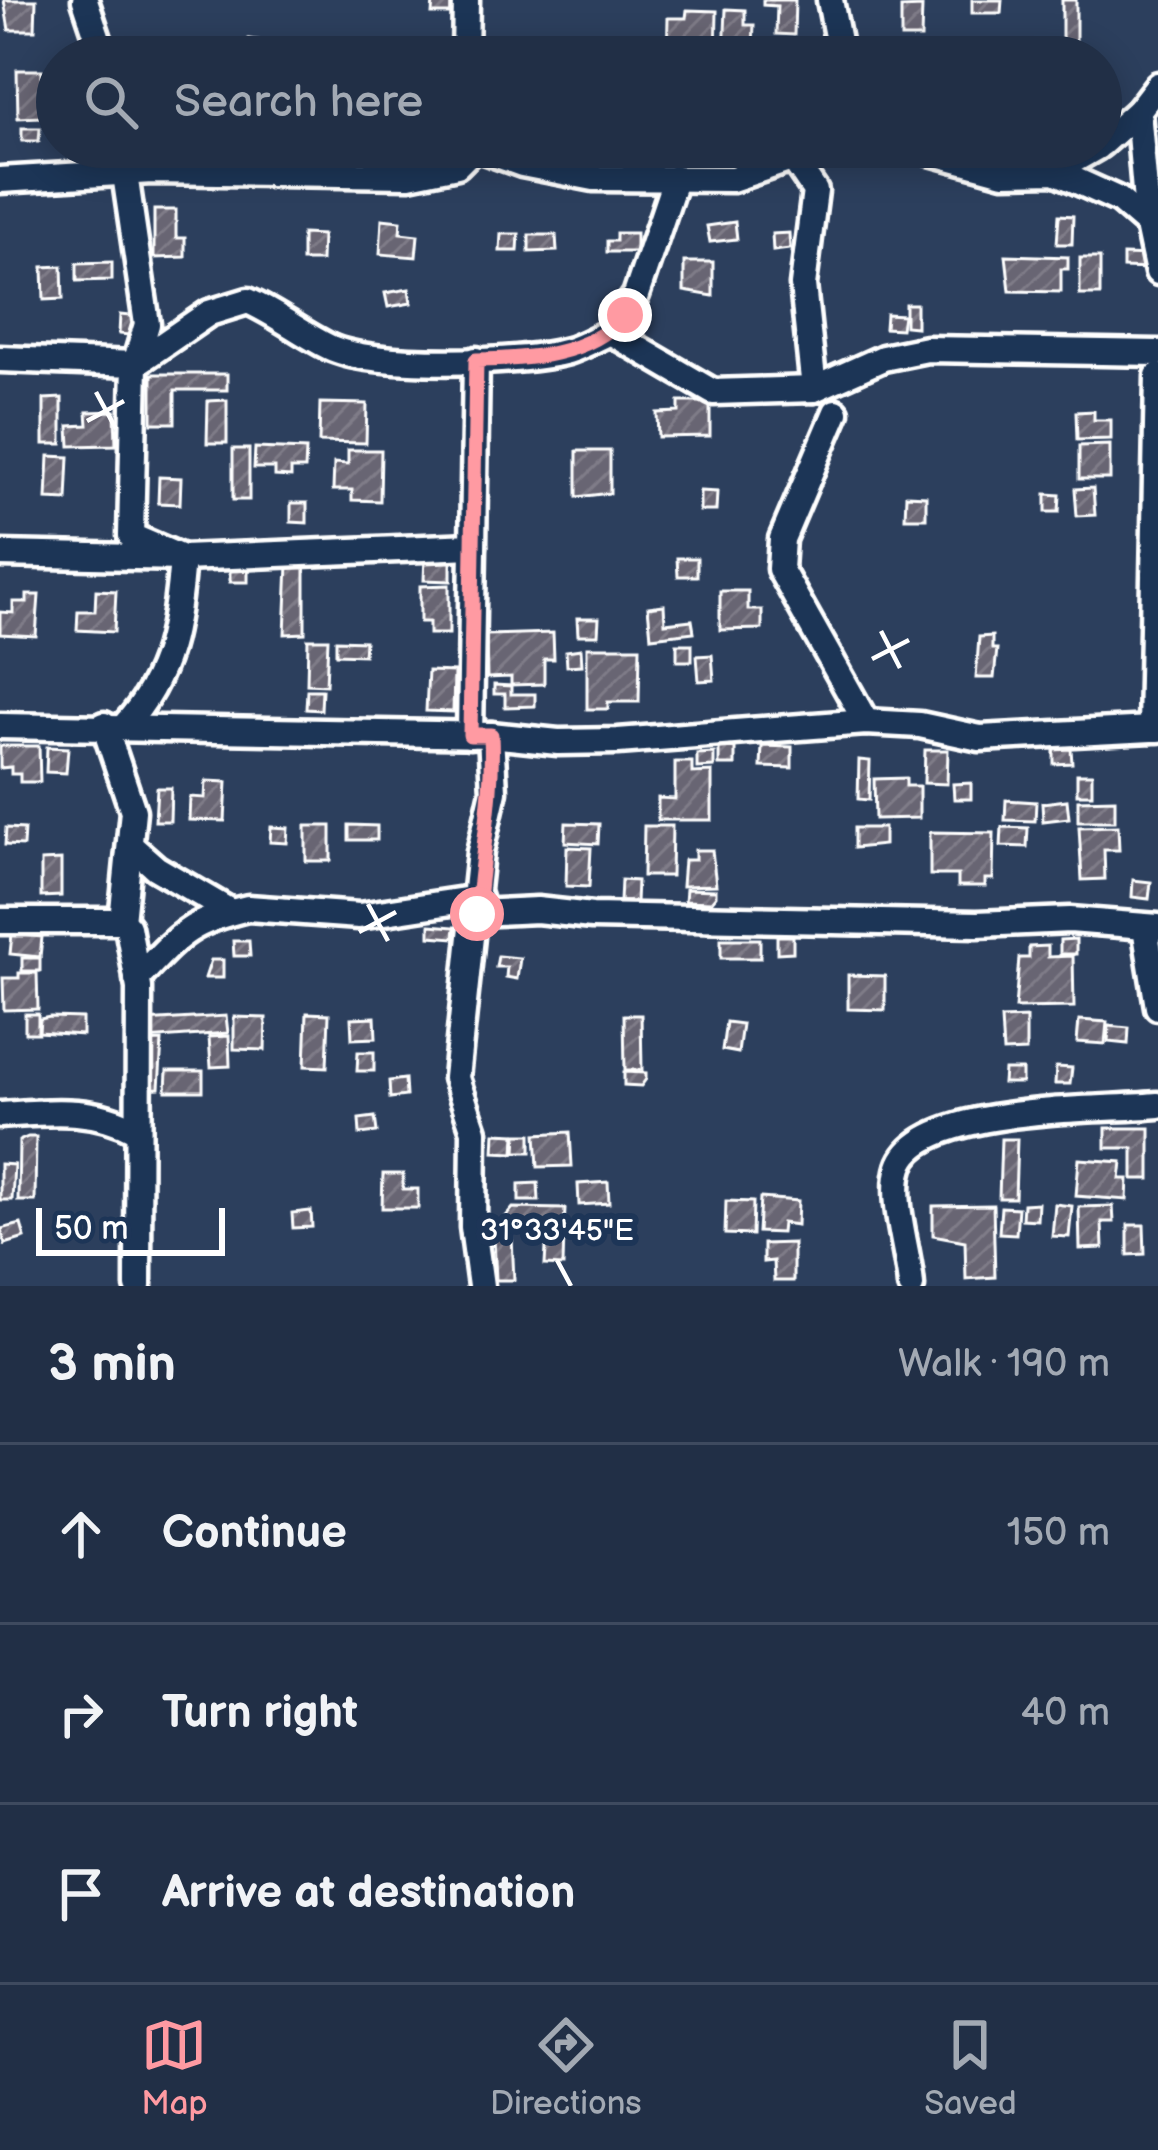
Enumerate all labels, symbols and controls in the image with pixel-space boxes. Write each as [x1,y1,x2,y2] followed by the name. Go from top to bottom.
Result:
[36,36,1122,168] search box
[78,69,144,135] icon: search
[174,75,423,130] text: Search here
[598,288,652,342] route end
[450,887,504,941] route start
[36,1202,225,1255] scale bar
[54,1209,129,1249] text: 50 m
[480,1213,634,1249] text: 31°33'45"E
[48,1334,176,1395] text: 3 min
[898,1341,1110,1388] text: Walk · 190 m
[48,1501,114,1567] icon: ahead
[162,1506,347,1561] text: Continue
[1007,1510,1110,1557] text: 150 m
[48,1681,114,1747] icon: right
[162,1686,358,1741] text: Turn right
[1020,1690,1110,1737] text: 40 m
[48,1861,114,1927] icon: arrive
[162,1866,575,1921] text: Arrive at destination
[141,2012,208,2124] tab: Map
[490,2012,642,2124] tab: Directions
[924,2012,1017,2124] tab: Saved

